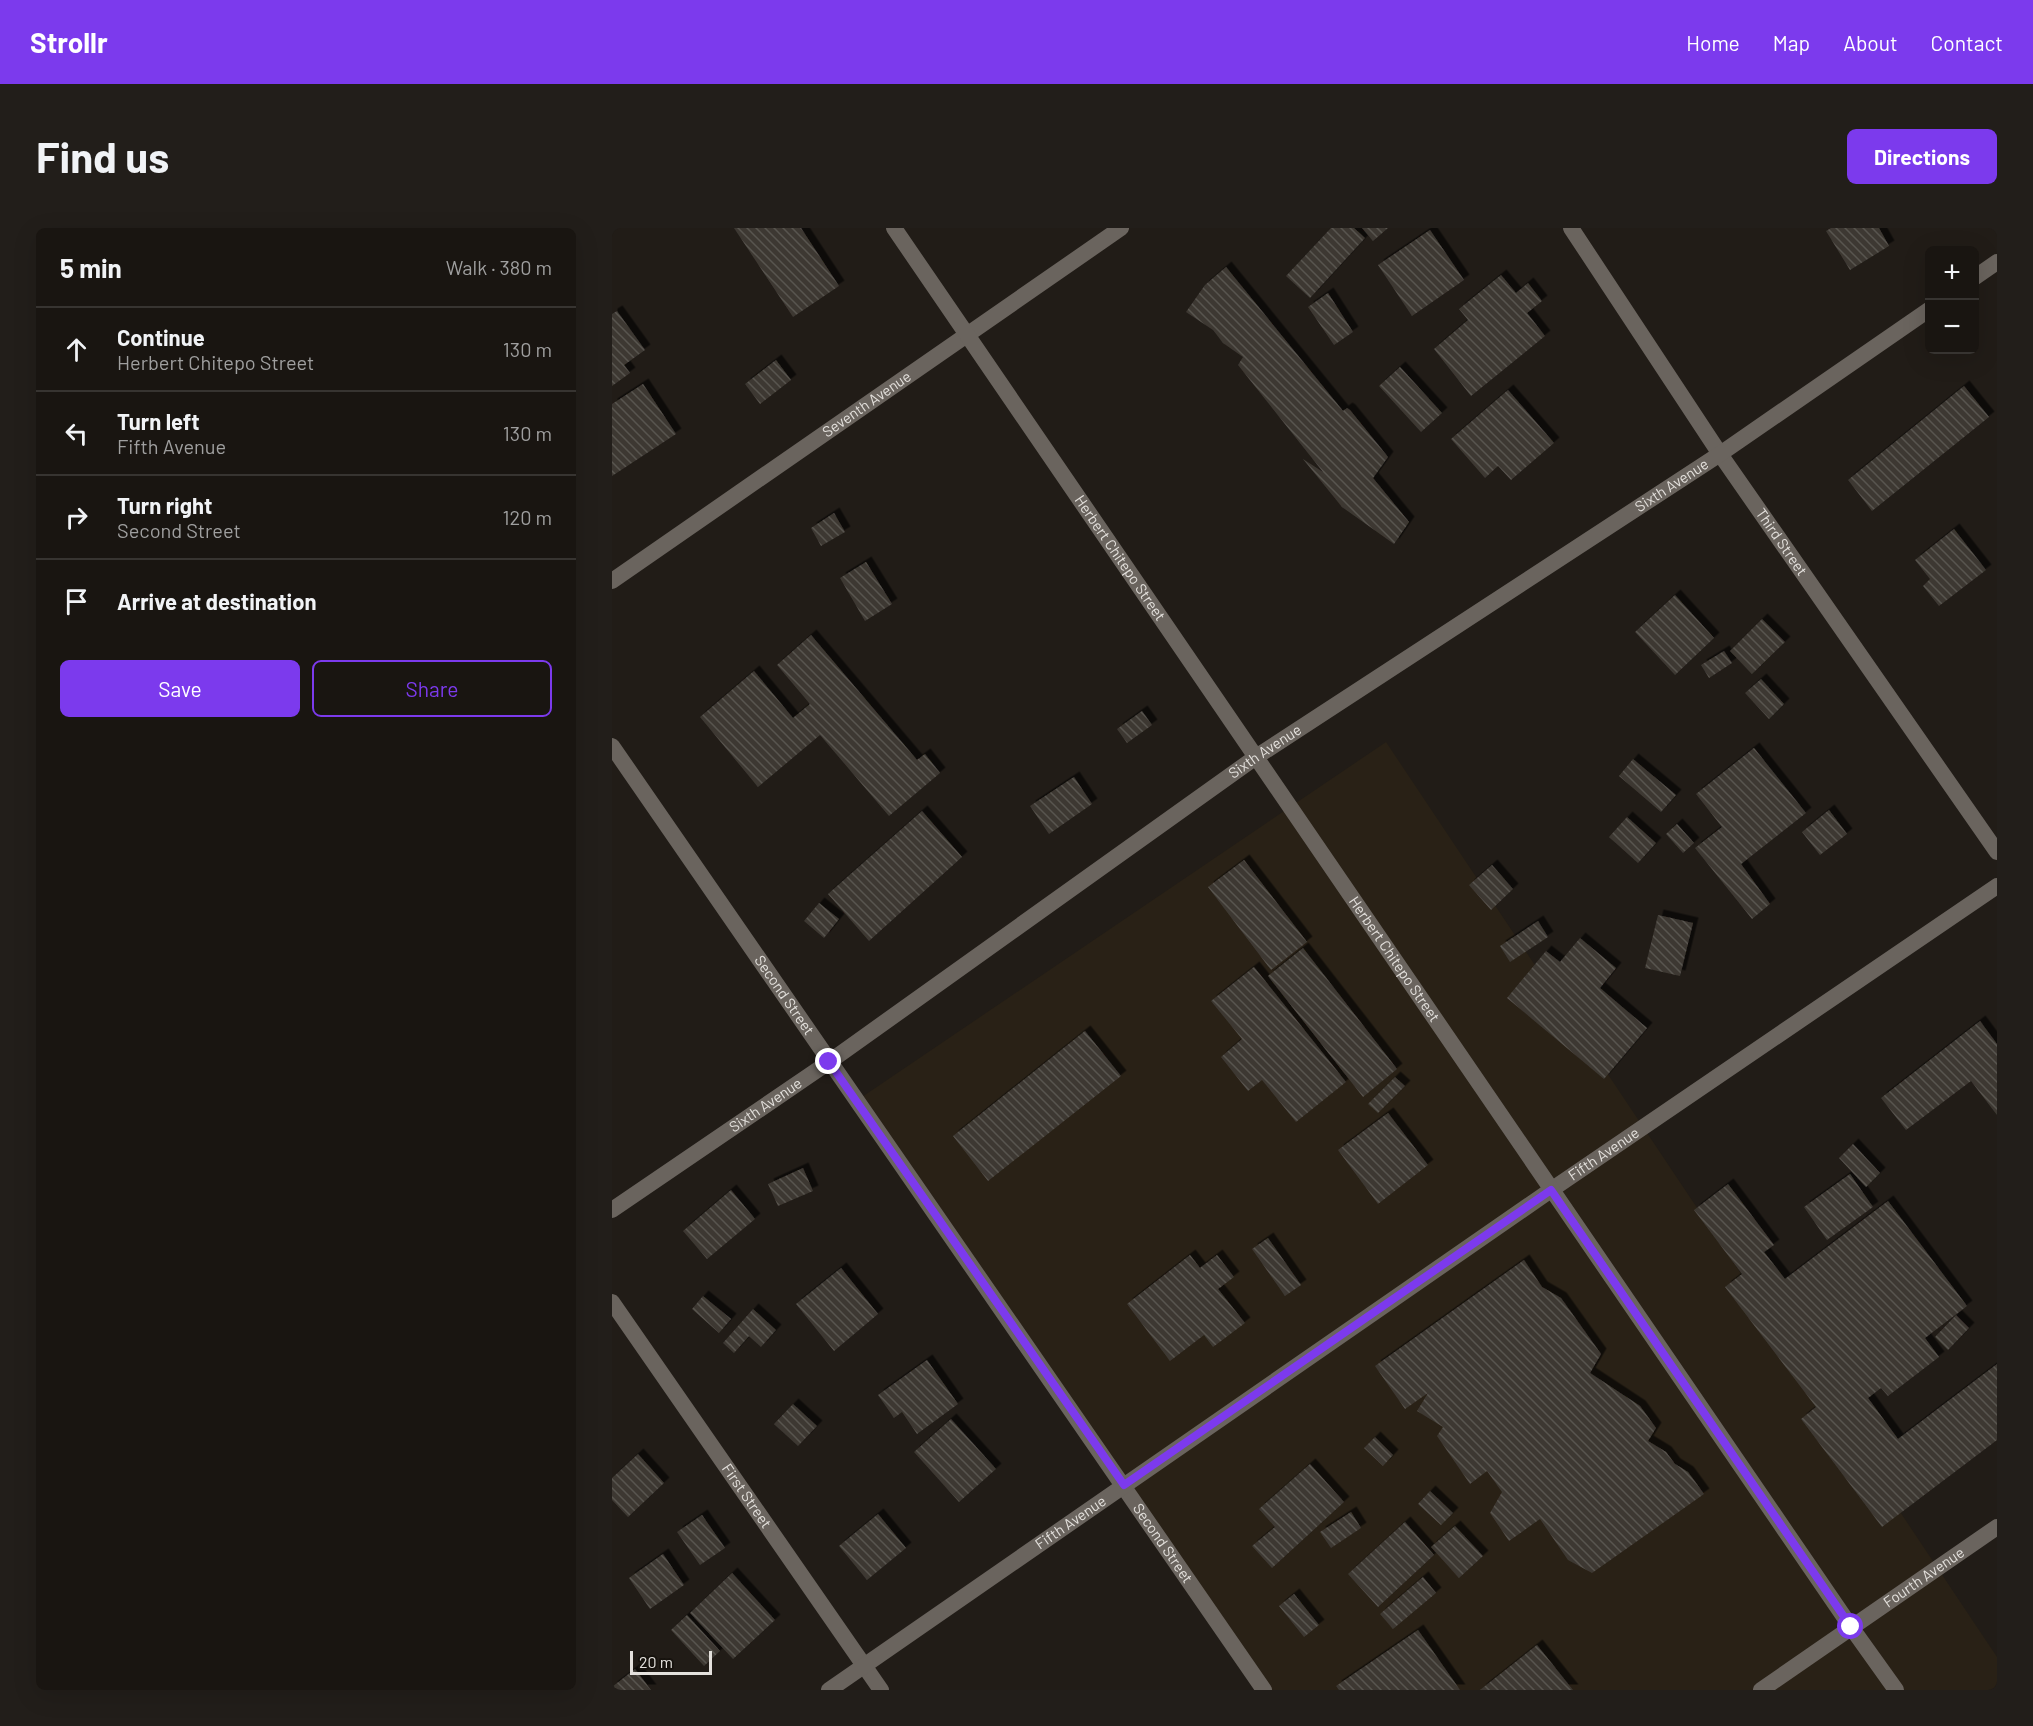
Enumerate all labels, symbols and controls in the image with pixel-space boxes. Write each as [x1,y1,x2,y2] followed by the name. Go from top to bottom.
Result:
[30,25,108,59] text: Strollr
[1686,30,1740,55] text: Home
[1773,30,1810,55] text: Map
[1843,30,1898,55] text: About
[1931,30,2003,55] text: Contact
[1847,129,1997,184] button: Directions
[36,131,169,181] text: Find us
[1925,246,1979,354] map controls
[1925,246,1979,300] button: +
[60,252,122,283] text: 5 min
[446,255,552,279] text: Walk · 380 m
[1925,300,1979,354] button: −
[117,324,205,350] text: Continue
[60,333,93,366] icon: ahead
[503,337,552,361] text: 130 m
[117,350,314,374] text: Herbert Chitepo Street
[818,367,914,440] street label: Seventh Avenue
[117,408,200,434] text: Turn left
[60,417,93,450] icon: left
[503,421,552,445] text: 130 m
[117,434,226,458] text: Fifth Avenue
[1631,454,1711,515] street label: Sixth Avenue
[1071,491,1170,624] street label: Herbert Chitepo Street
[117,492,212,518] text: Turn right
[60,501,93,534] icon: right
[1752,504,1812,579] street label: Third Street
[502,505,552,529] text: 120 m
[117,518,241,542] text: Second Street
[60,585,93,618] icon: arrive
[117,588,316,614] text: Arrive at destination
[60,660,300,717] button: Save
[312,660,552,717] button: Share
[1225,720,1304,782] street label: Sixth Avenue
[1346,892,1444,1025] street label: Herbert Chitepo Street
[751,951,819,1038] street label: Second Street
[815,1048,841,1074] route end
[725,1073,805,1135] street label: Sixth Avenue
[1564,1123,1642,1184] street label: Fifth Avenue
[719,1460,776,1531] street label: First Street
[1031,1491,1109,1553] street label: Fifth Avenue
[1130,1499,1197,1586] street label: Second Street
[1880,1543,1967,1611] street label: Fourth Avenue
[1837,1613,1863,1639] route start
[630,1648,712,1676] scale bar
[639,1652,673,1671] text: 20 m

